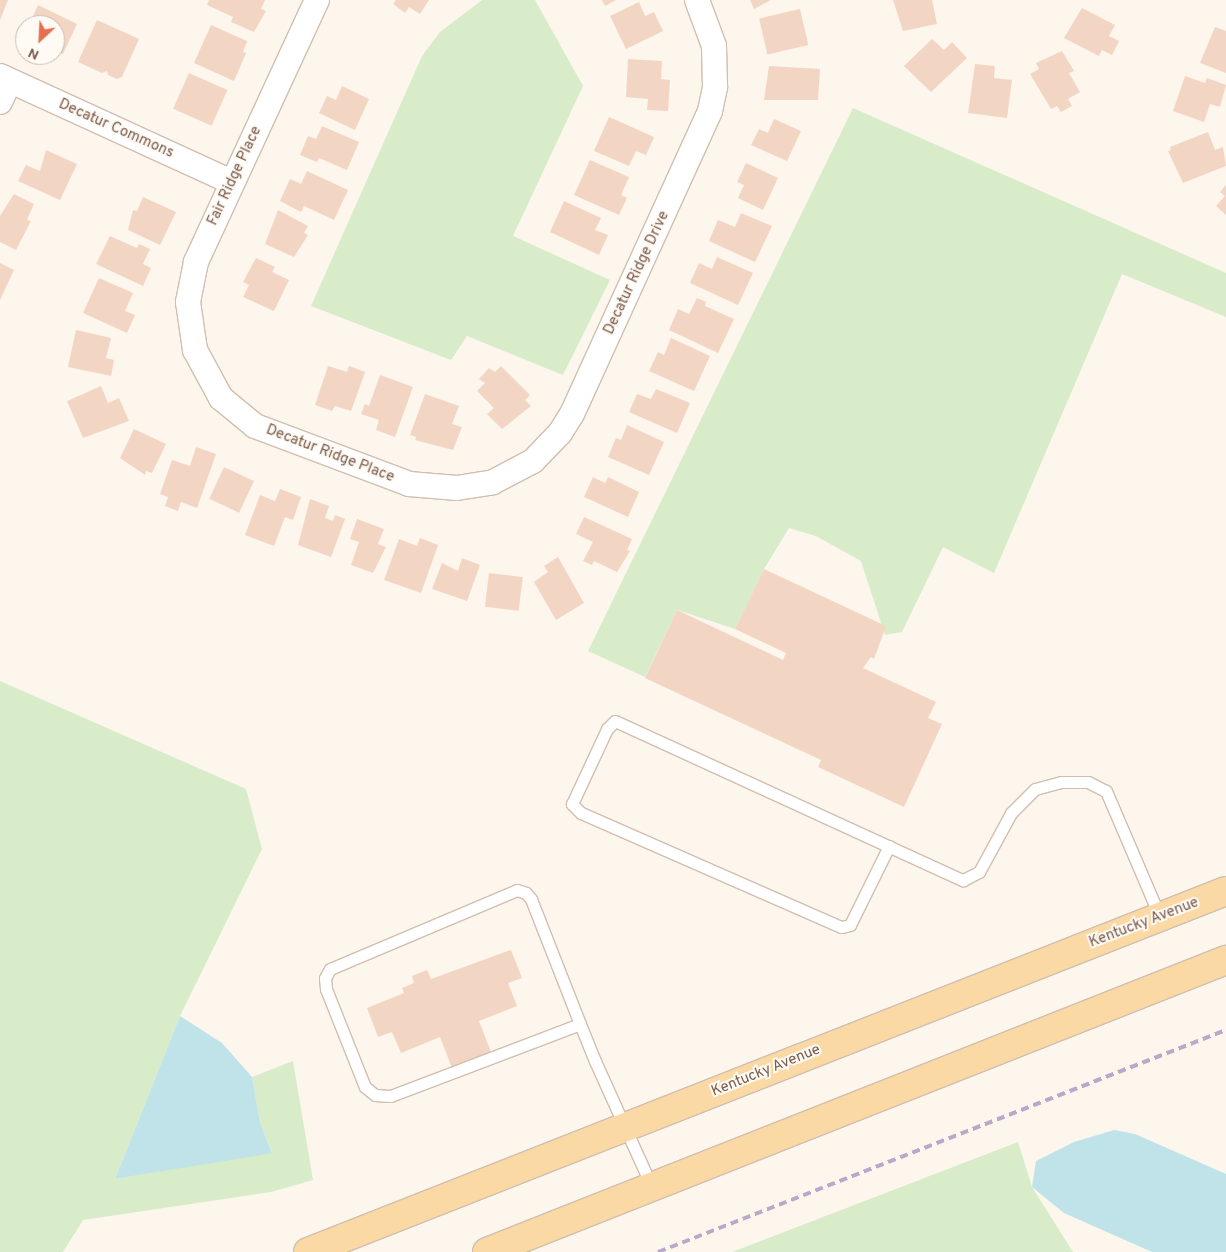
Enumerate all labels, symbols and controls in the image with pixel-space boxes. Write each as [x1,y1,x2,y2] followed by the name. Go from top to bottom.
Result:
[15,15,65,65] north arrow
[26,43,42,63] text: N
[56,95,176,163] street label: Decatur Commons
[204,123,266,229] street label: Fair Ridge Place
[600,208,674,338] street label: Decatur Ridge Drive
[263,421,397,487] street label: Decatur Ridge Place
[1086,894,1202,952] street label: Kentucky Avenue
[709,1041,823,1101] street label: Kentucky Avenue

